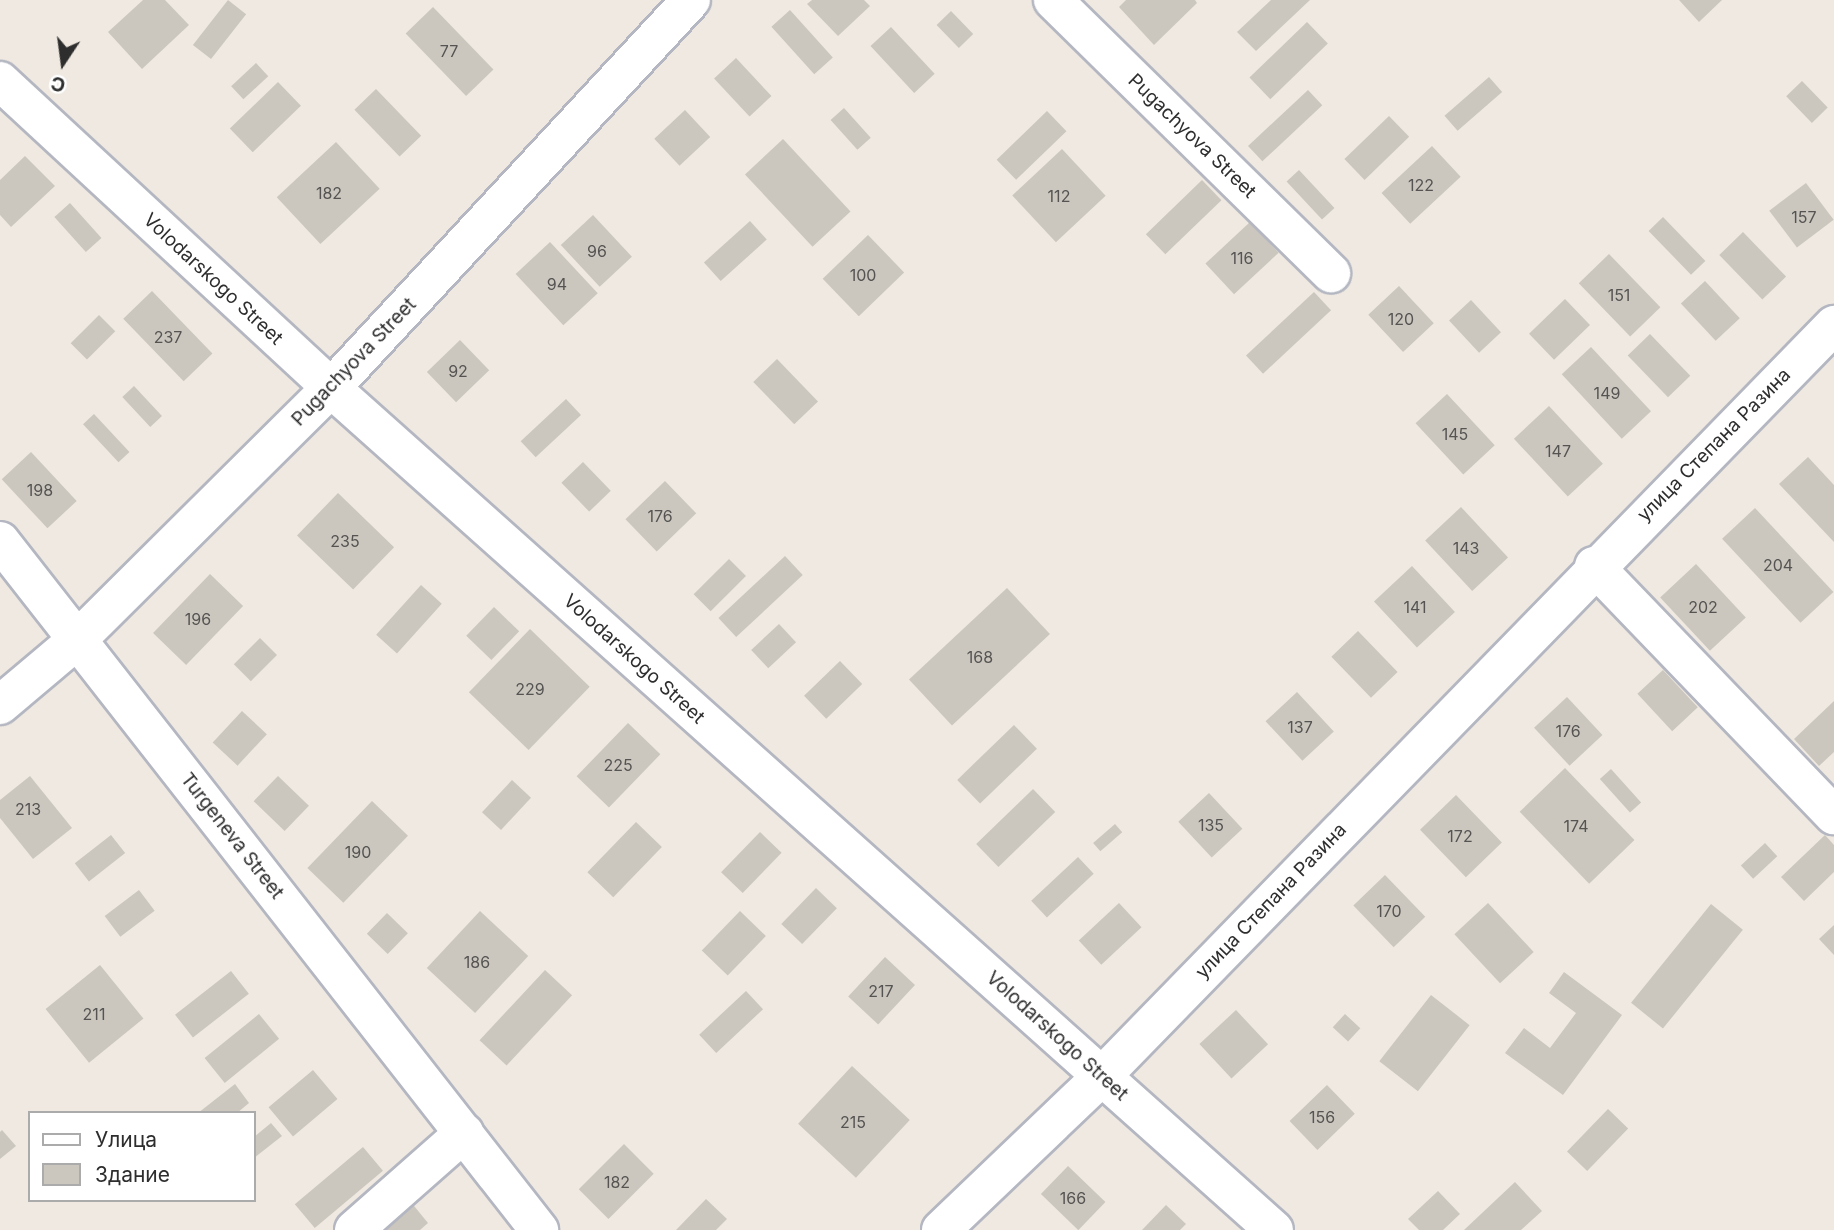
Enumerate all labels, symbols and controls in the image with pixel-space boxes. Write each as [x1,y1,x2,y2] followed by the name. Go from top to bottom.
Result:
[28,28,98,98] north arrow
[440,41,458,61] house number: 77
[1123,69,1261,203] street label: Pugachyova Street
[49,71,68,97] text: С
[1408,175,1434,195] house number: 122
[316,183,342,203] house number: 182
[1048,186,1070,206] house number: 112
[1791,207,1817,227] house number: 157
[139,208,287,350] street label: Volodarskogo Street
[587,241,607,261] house number: 96
[1231,248,1253,268] house number: 116
[850,265,876,285] house number: 100
[547,274,567,294] house number: 94
[1608,285,1630,305] house number: 151
[287,293,421,431] street label: Pugachyova Street
[1388,309,1414,329] house number: 120
[154,327,182,347] house number: 237
[448,361,468,381] house number: 92
[1633,364,1795,526] street label: улица Степана Разина
[1594,383,1620,403] house number: 149
[1442,424,1468,444] house number: 145
[1545,441,1571,461] house number: 147
[27,480,53,500] house number: 198
[647,506,673,526] house number: 176
[330,531,360,551] house number: 235
[1453,538,1479,558] house number: 143
[1763,555,1793,575] house number: 204
[559,589,709,729] street label: Volodarskogo Street
[1403,597,1427,617] house number: 141
[1688,597,1718,617] house number: 202
[185,609,211,629] house number: 196
[967,647,993,667] house number: 168
[515,679,545,699] house number: 229
[1287,717,1313,737] house number: 137
[1555,721,1581,741] house number: 176
[603,755,633,775] house number: 225
[176,768,288,904] street label: Turgeneva Street
[15,799,41,819] house number: 213
[1198,815,1224,835] house number: 135
[1564,816,1588,836] house number: 174
[1191,819,1351,983] street label: улица Степана Разина
[1447,826,1473,846] house number: 172
[345,842,371,862] house number: 190
[1376,901,1402,921] house number: 170
[464,952,490,972] house number: 186
[982,966,1132,1106] street label: Volodarskogo Street
[868,981,894,1001] house number: 217
[83,1004,105,1024] house number: 211
[1309,1107,1335,1127] house number: 156
[28,1111,256,1202] legend
[840,1112,866,1132] house number: 215
[95,1127,157,1152] text: Улица
[95,1162,170,1187] text: Здание
[604,1172,630,1192] house number: 182
[1060,1188,1086,1208] house number: 166

